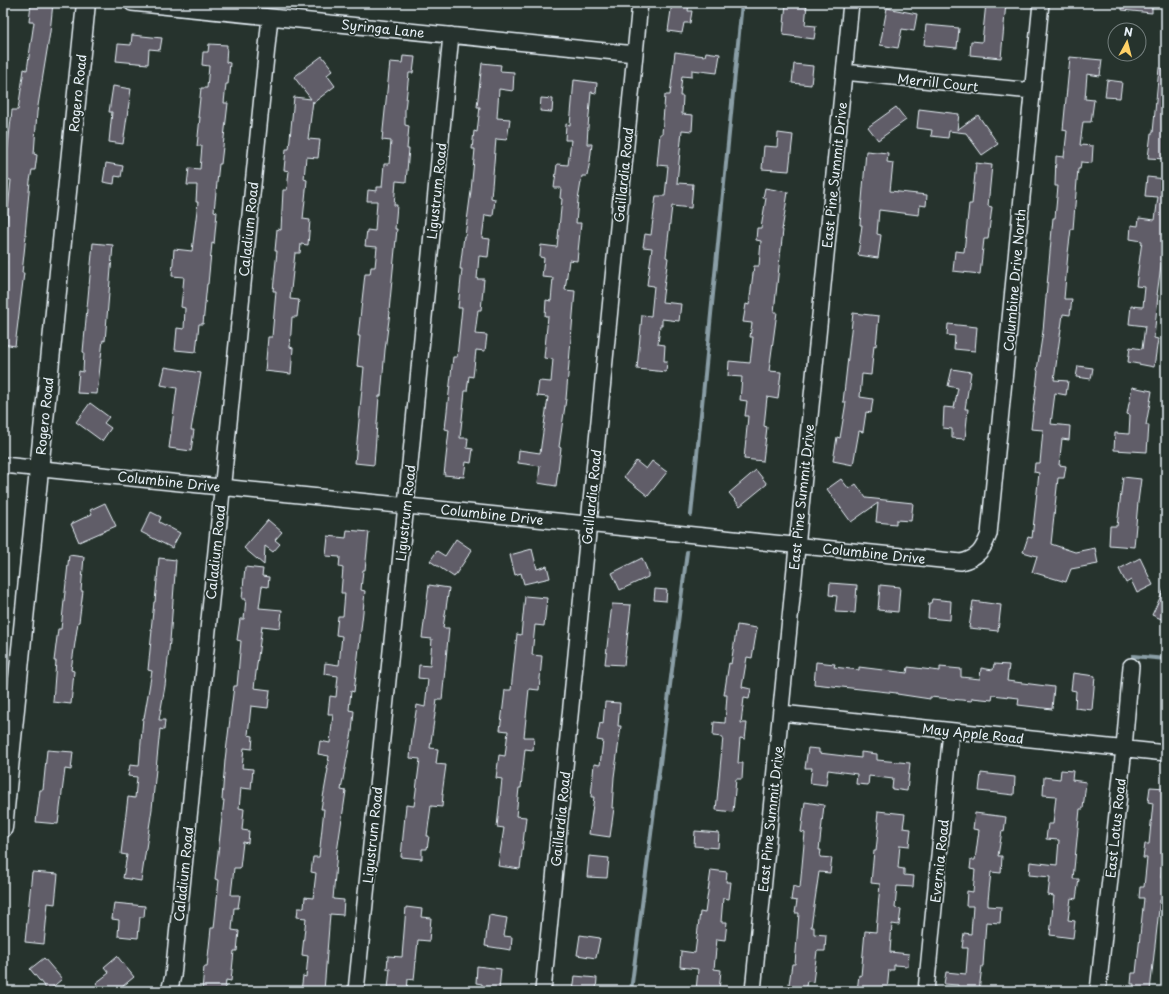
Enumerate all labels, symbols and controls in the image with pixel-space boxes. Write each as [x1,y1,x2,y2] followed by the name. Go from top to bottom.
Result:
[340,14,426,42] street label: Syringa Lane
[1107,22,1147,62] north arrow
[1123,23,1134,41] text: N
[63,53,91,133] street label: Rogero Road
[897,68,979,96] street label: Merrill Court
[817,101,851,249] street label: East Pine Summit Drive
[609,126,637,224] street label: Gaillardia Road
[421,142,451,240] street label: Ligustrum Road
[234,181,262,277] street label: Caladium Road
[998,208,1030,352] street label: Columbine Drive North
[30,376,58,456] street label: Rogero Road
[784,423,818,571] street label: East Pine Summit Drive
[577,448,605,546] street label: Gaillardia Road
[390,464,420,562] street label: Ligustrum Road
[117,466,221,496] street label: Columbine Drive
[440,499,544,529] street label: Columbine Drive
[201,504,229,600] street label: Caladium Road
[822,538,926,568] street label: Columbine Drive
[921,718,1025,748] street label: May Apple Road
[753,745,787,893] street label: East Pine Summit Drive
[546,770,574,868] street label: Gaillardia Road
[1100,777,1130,879] street label: East Lotus Road
[357,786,387,884] street label: Ligustrum Road
[925,818,953,904] street label: Evernia Road
[169,826,197,922] street label: Caladium Road

